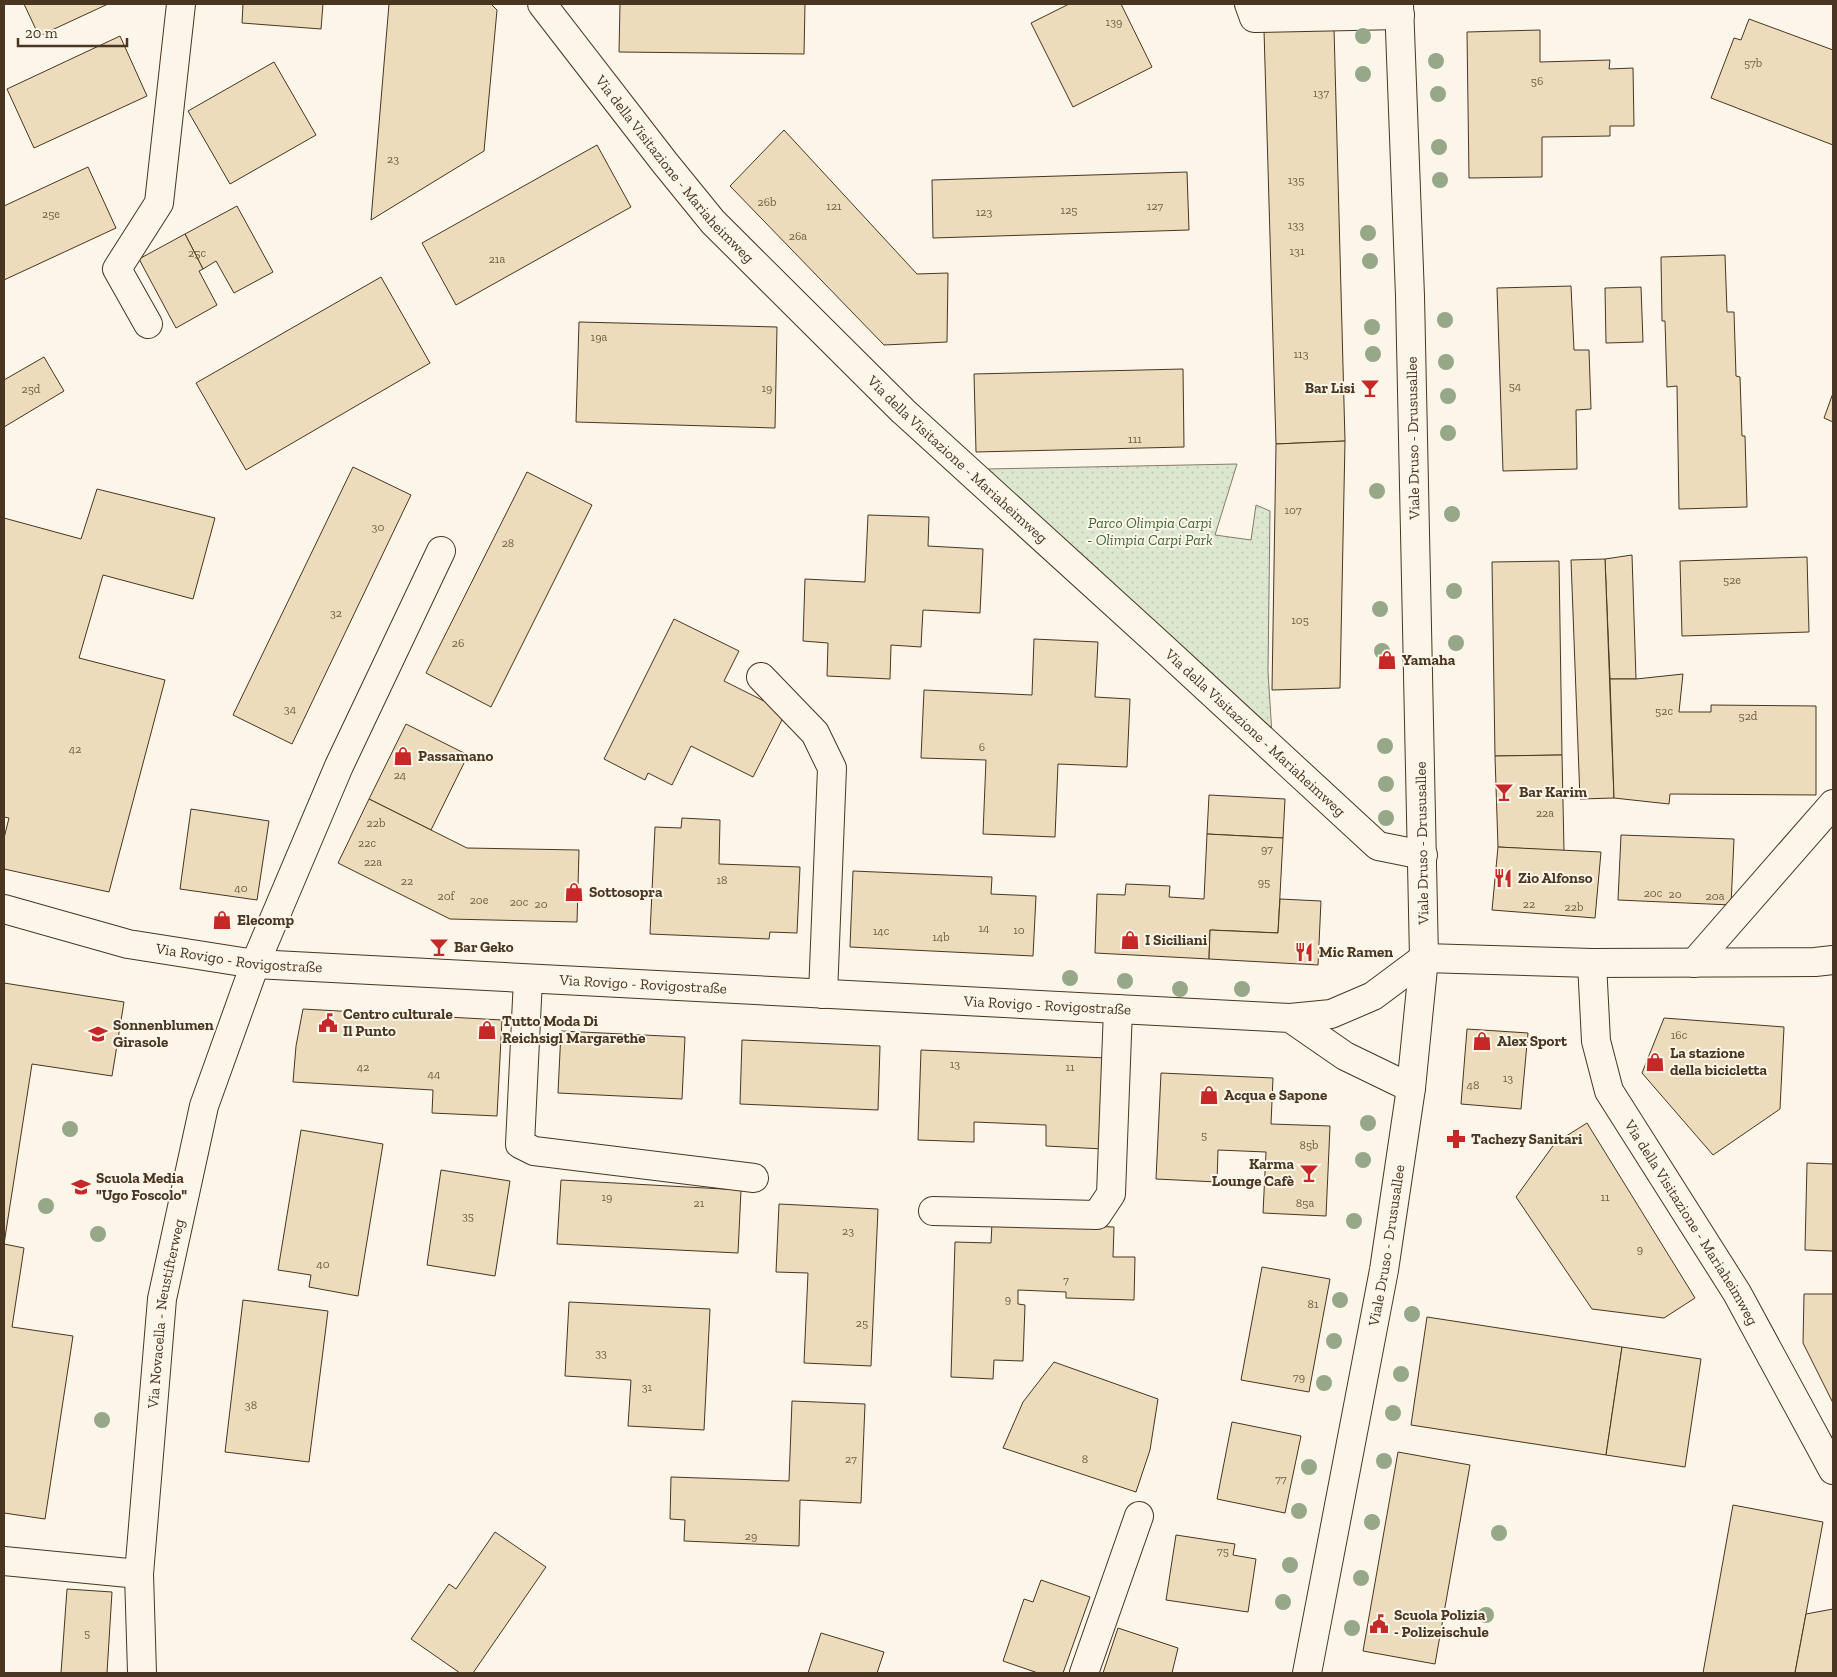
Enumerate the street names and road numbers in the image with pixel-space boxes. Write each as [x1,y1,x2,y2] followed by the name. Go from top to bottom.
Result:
[591,71,758,267] street label: Via della Visitazione - Mariaheimweg
[1403,356,1423,521] street label: Viale Druso - Drususallee
[863,371,1051,547] street label: Via della Visitazione - Mariaheimweg
[1161,644,1349,820] street label: Via della Visitazione - Mariaheimweg
[1412,761,1432,926] street label: Viale Druso - Drususallee
[154,939,323,976] street label: Via Rovigo - Rovigostraße
[558,971,727,998] street label: Via Rovigo - Rovigostraße
[962,992,1132,1019] street label: Via Rovigo - Rovigostraße
[1620,1116,1762,1328] street label: Via della Visitazione - Mariaheimweg
[1364,1163,1409,1329] street label: Viale Druso - Drususallee
[144,1217,188,1410] street label: Via Novacella - Neustifterweg

